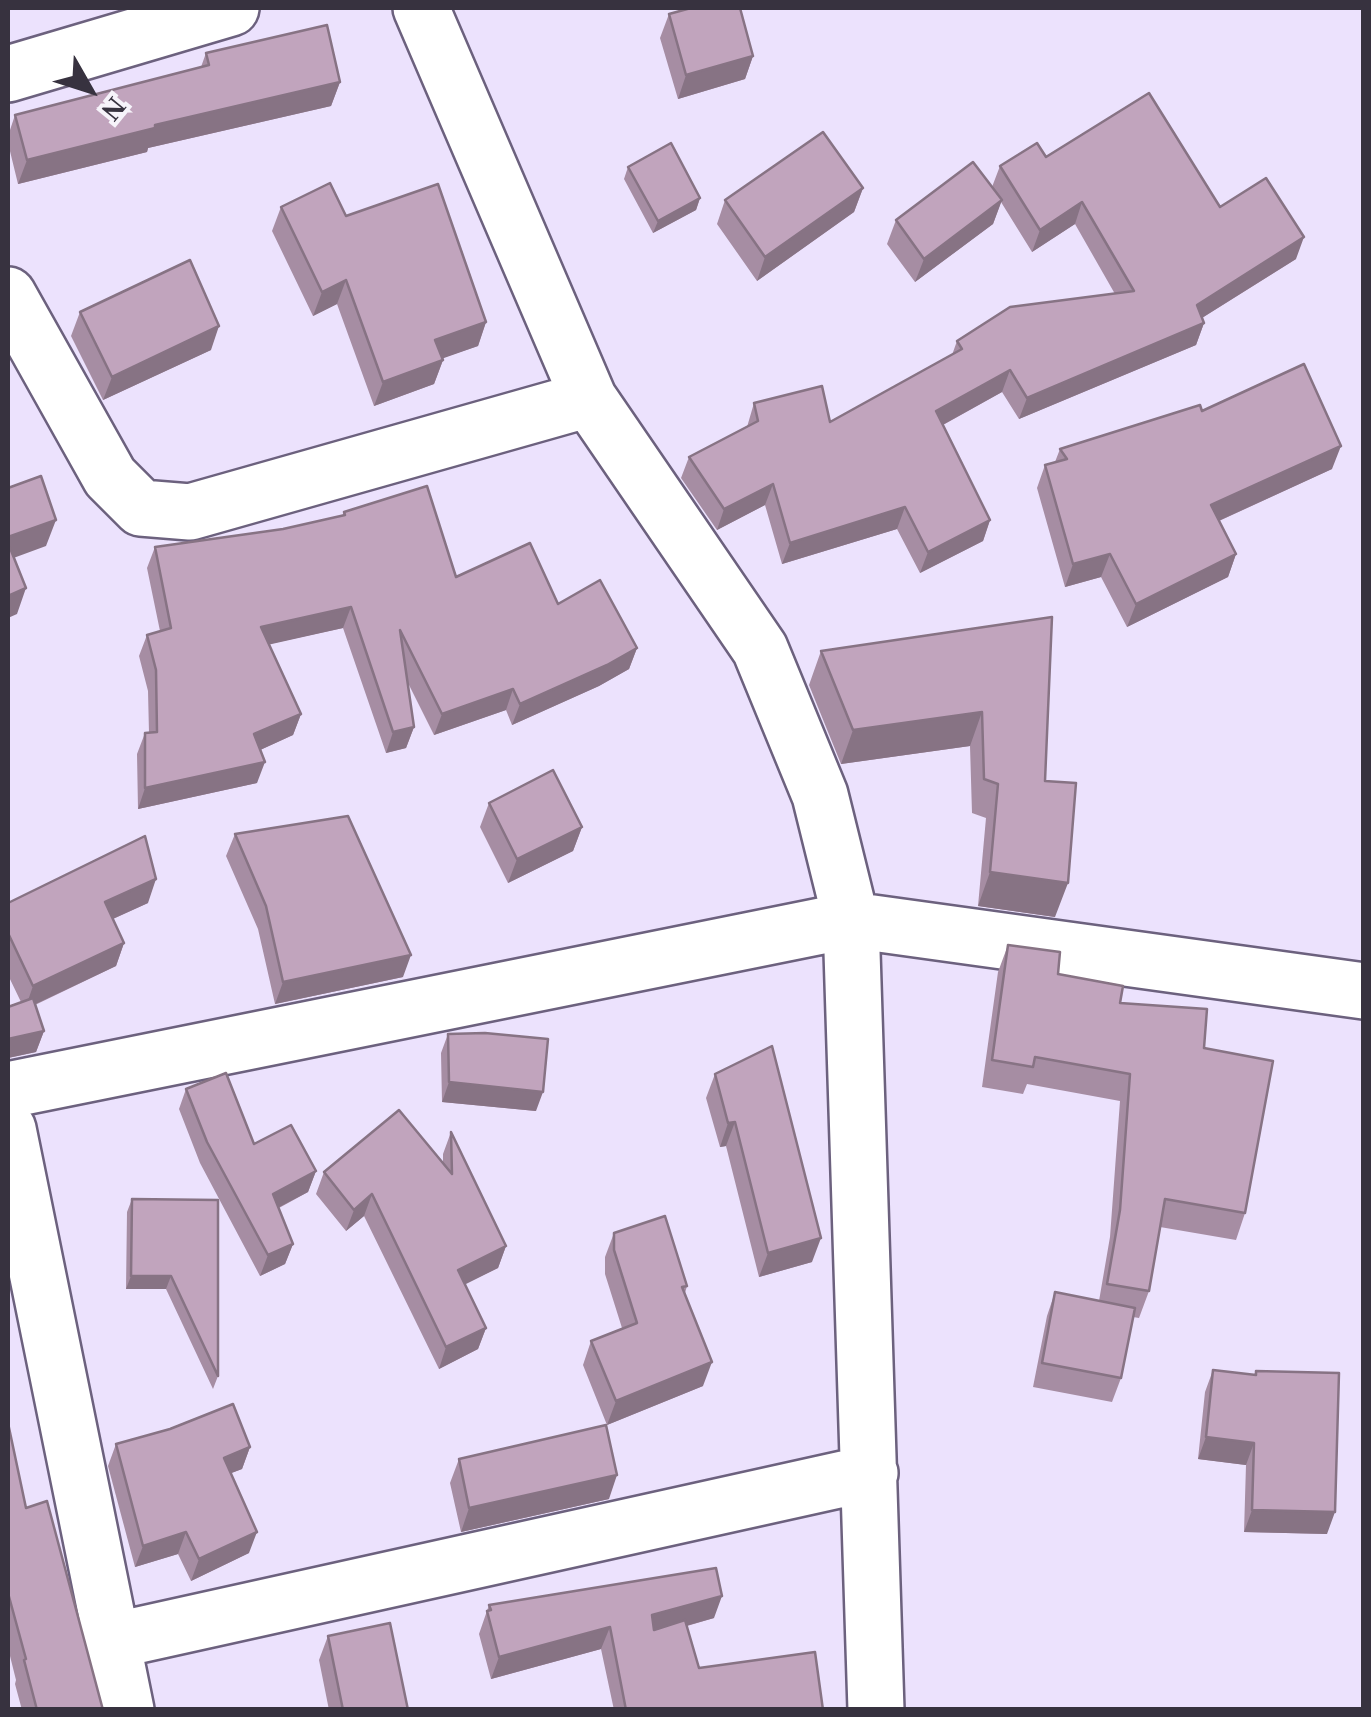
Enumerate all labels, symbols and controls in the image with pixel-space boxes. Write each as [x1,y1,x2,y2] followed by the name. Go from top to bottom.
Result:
[40,40,140,140] north arrow
[95,92,132,127] text: N

